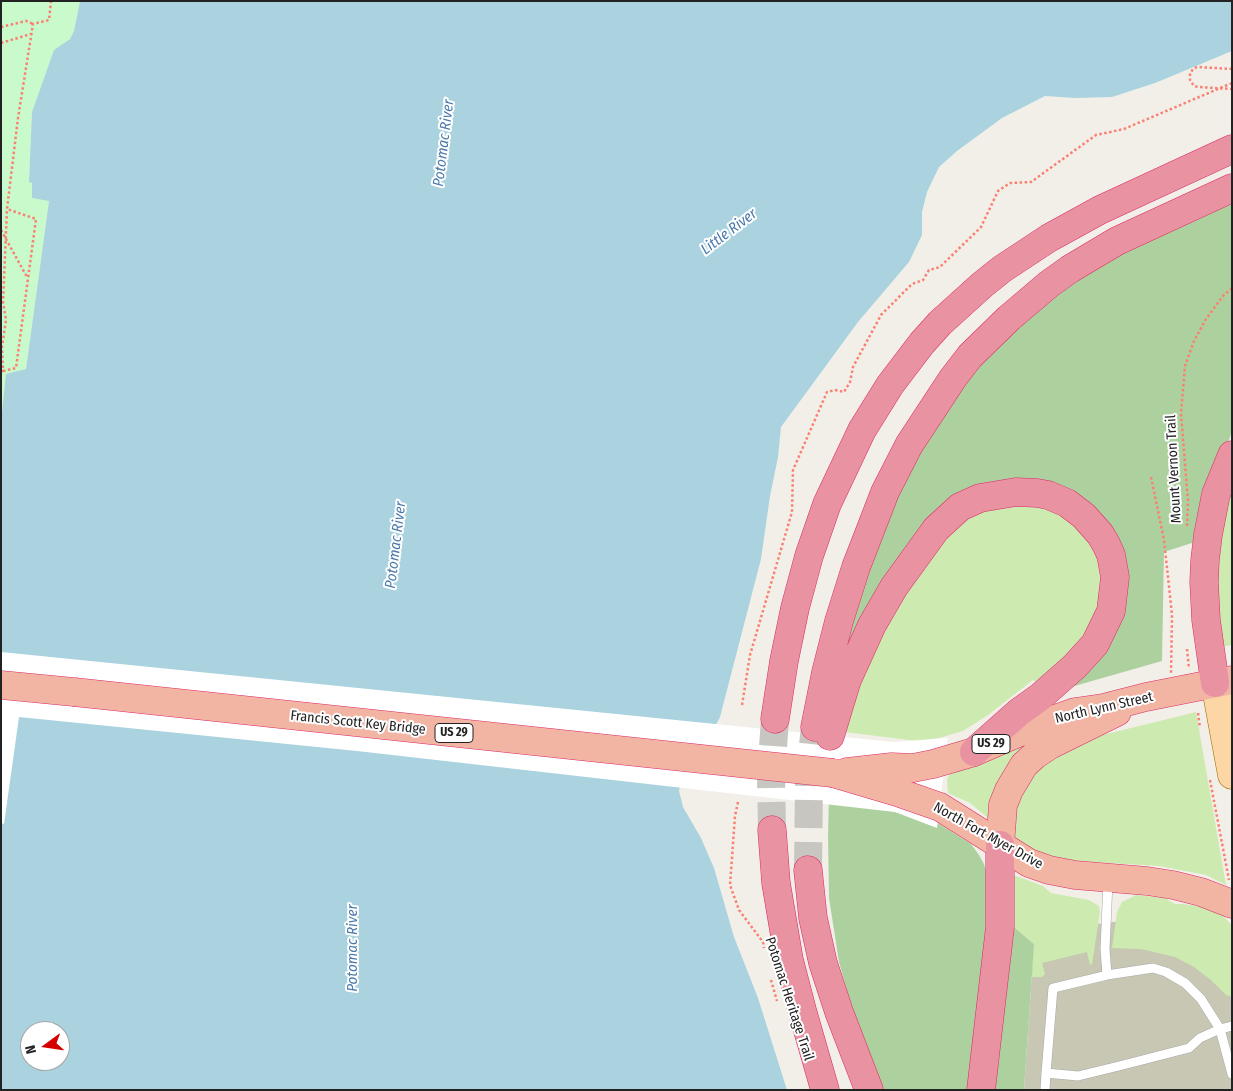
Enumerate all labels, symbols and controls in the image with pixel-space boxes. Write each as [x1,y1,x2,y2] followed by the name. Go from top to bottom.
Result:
[430,98,458,188] water label: Potomac River
[698,205,760,259] water label: Little River
[1163,414,1185,524] street label: Mount Vernon Trail
[382,500,410,590] water label: Potomac River
[1053,689,1155,727] street label: North Lynn Street
[289,708,427,738] street label: Francis Scott Key Bridge
[435,724,473,742] road number: US 29
[972,734,1010,754] road number: US 29
[930,799,1046,873] street label: North Fort Myer Drive
[344,904,362,992] water label: Potomac River
[761,935,817,1063] street label: Potomac Heritage Trail
[20,1021,70,1071] north arrow
[22,1043,40,1056] text: N

